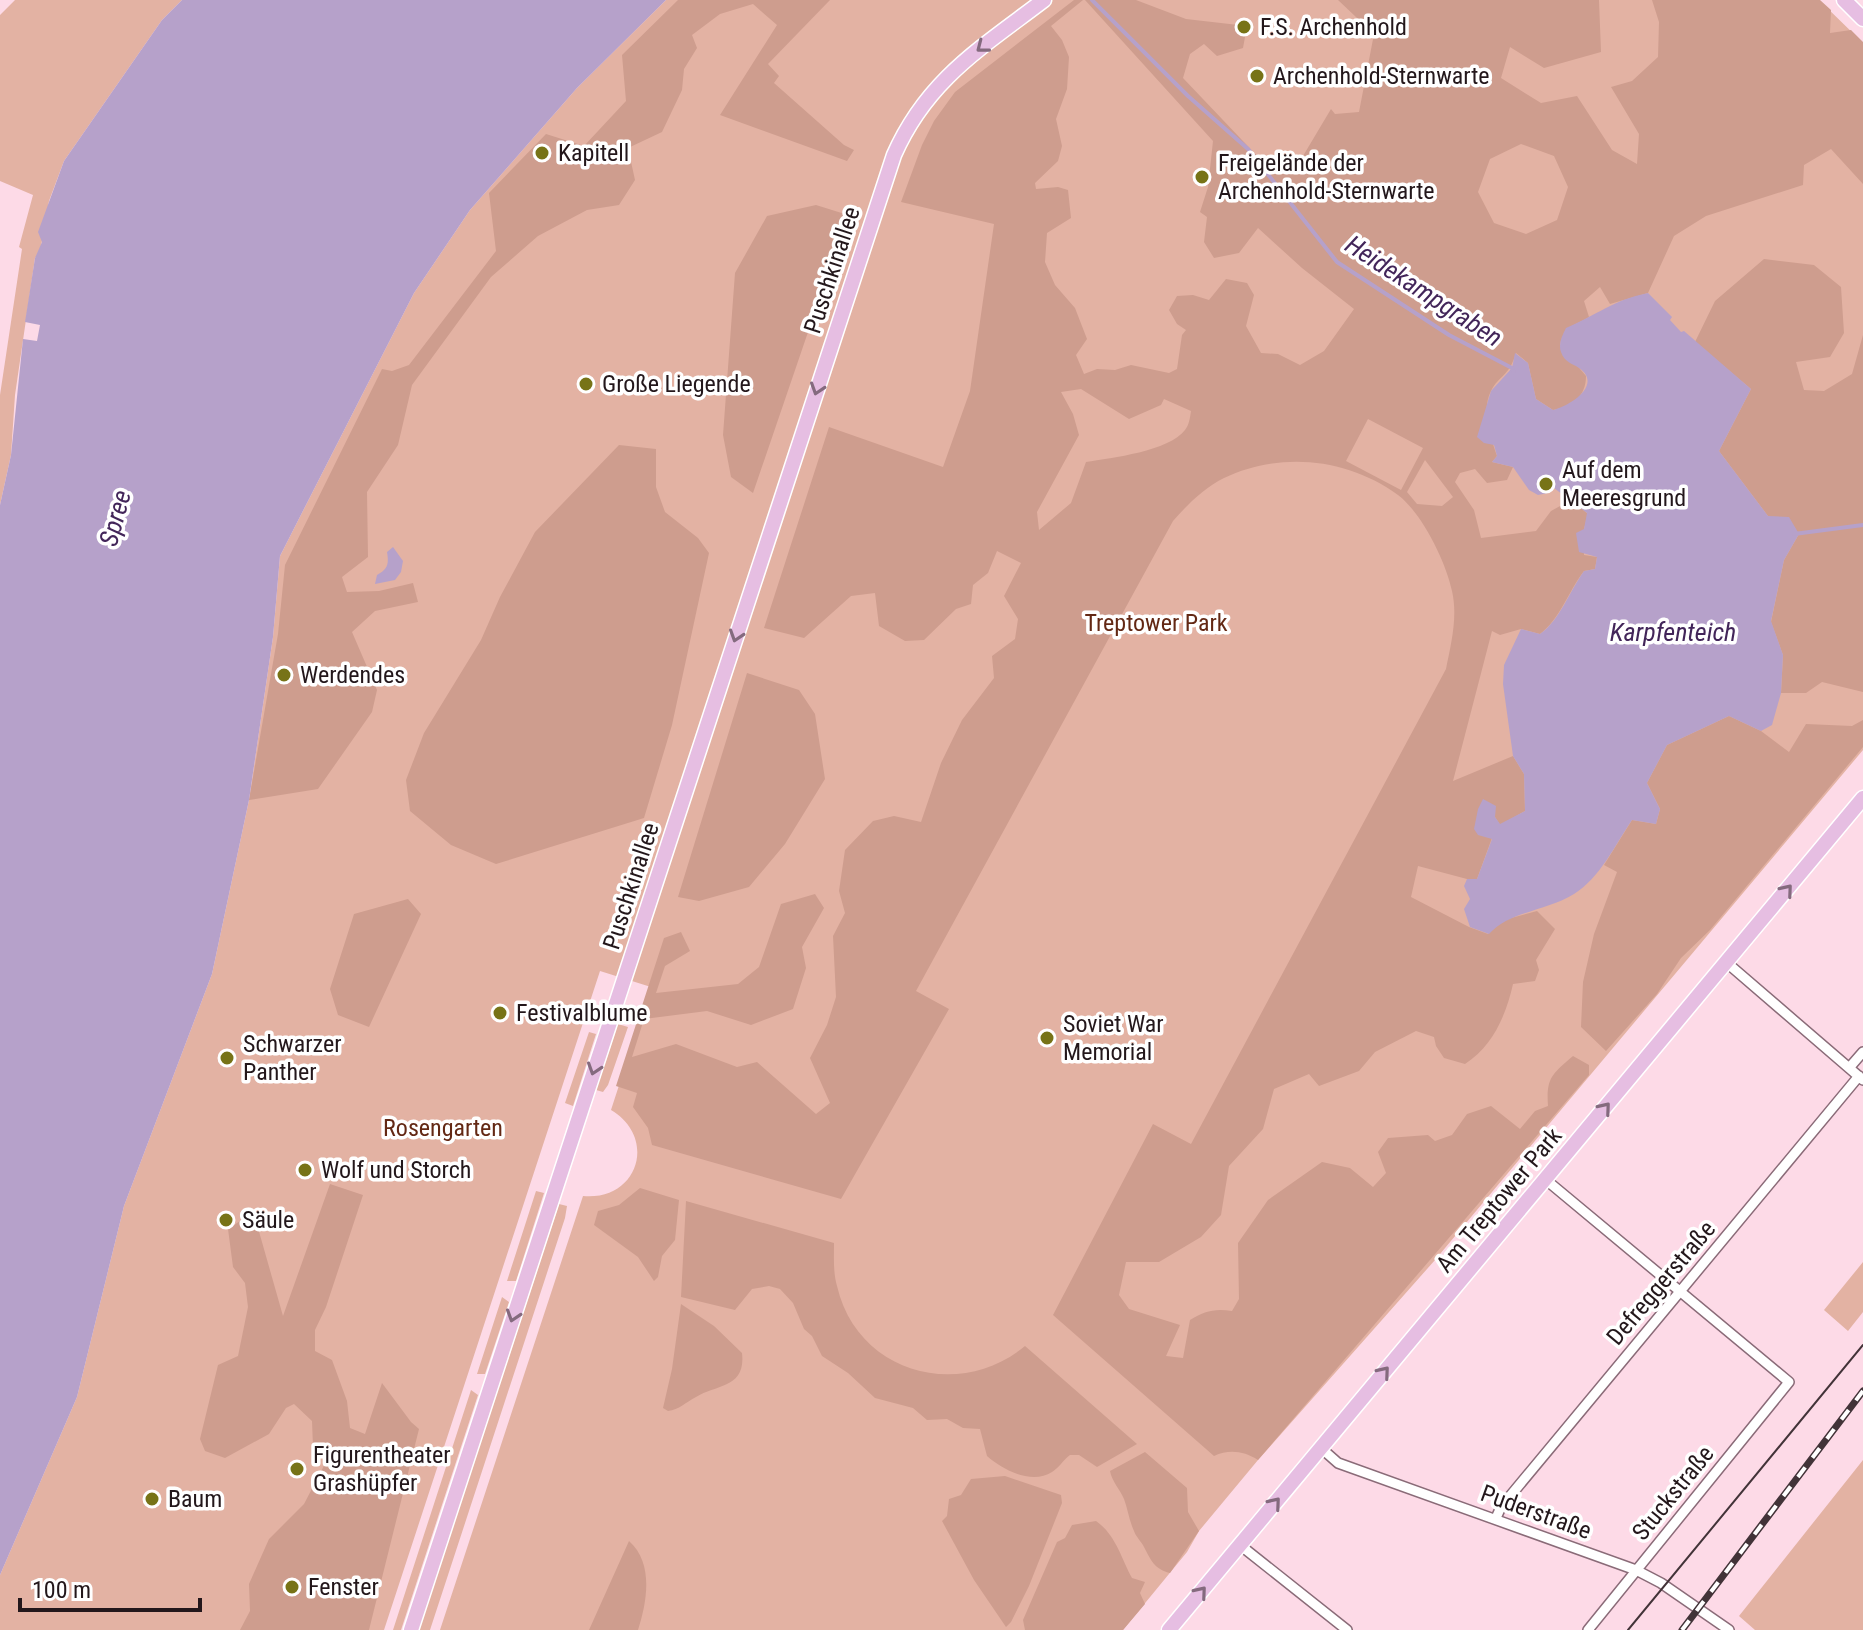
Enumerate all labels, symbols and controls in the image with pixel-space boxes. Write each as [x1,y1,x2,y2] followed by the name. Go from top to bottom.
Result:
[1260,13,1407,41] place label: F.S. Archenhold
[1235,18,1253,36] marker: F.S. Archenhold
[976,38,991,52] one-way arrow
[1273,62,1490,90] place label: Archenhold-Sternwarte
[1248,67,1266,85] marker: Archenhold-Sternwarte
[558,139,629,167] place label: Kapitell
[533,144,551,162] marker: Kapitell
[1218,149,1435,205] place label: Freigelände der Archenhold-Sternwarte
[1193,168,1211,186] marker: Freigelände der Archenhold-Sternwarte
[798,203,866,337] street label: Puschkinallee
[1340,229,1508,353] water label: Heidekampgraben
[602,370,751,398] place label: Große Liegende
[577,375,595,393] marker: Große Liegende
[810,381,826,395] one-way arrow
[1562,456,1686,512] place label: Auf dem Meeresgrund
[1537,475,1555,493] marker: Auf dem Meeresgrund
[93,487,137,549] water label: Spree
[1084,609,1228,637] park label: Treptower Park
[1610,617,1736,647] water label: Karpfenteich
[729,629,745,642] one-way arrow
[300,661,405,689] place label: Werdendes
[275,666,293,684] marker: Werdendes
[597,819,665,953] street label: Puschkinallee
[1777,884,1791,899] one-way arrow
[516,999,647,1027] place label: Festivalblume
[491,1004,509,1022] marker: Festivalblume
[1063,1010,1164,1066] place label: Soviet War Memorial
[1038,1029,1056,1047] marker: Soviet War Memorial
[243,1030,341,1086] place label: Schwarzer Panther
[218,1049,236,1067] marker: Schwarzer Panther
[588,1062,604,1076] one-way arrow
[1595,1103,1610,1117] one-way arrow
[383,1114,503,1142] park label: Rosengarten
[1430,1122,1568,1278] street label: Am Treptower Park
[321,1156,471,1184] place label: Wolf und Storch
[296,1161,314,1179] marker: Wolf und Storch
[242,1206,294,1234] place label: Säule
[217,1211,235,1229] marker: Säule
[1601,1215,1721,1351] street label: Defreggerstraße
[507,1309,523,1323] one-way arrow
[1374,1367,1389,1381] one-way arrow
[1626,1440,1720,1546] street label: Stuckstraße
[313,1441,451,1497] place label: Figurentheater Grashüpfer
[288,1460,306,1478] marker: Figurentheater Grashüpfer
[1477,1479,1595,1545] street label: Puderstraße
[168,1485,222,1513] place label: Baum
[143,1490,161,1508] marker: Baum
[1265,1498,1280,1512] one-way arrow
[20,1562,200,1612] scale bar
[308,1573,379,1601] place label: Fenster
[32,1576,91,1604] text: 100 m
[283,1578,301,1596] marker: Fenster
[1191,1587,1206,1602] one-way arrow

